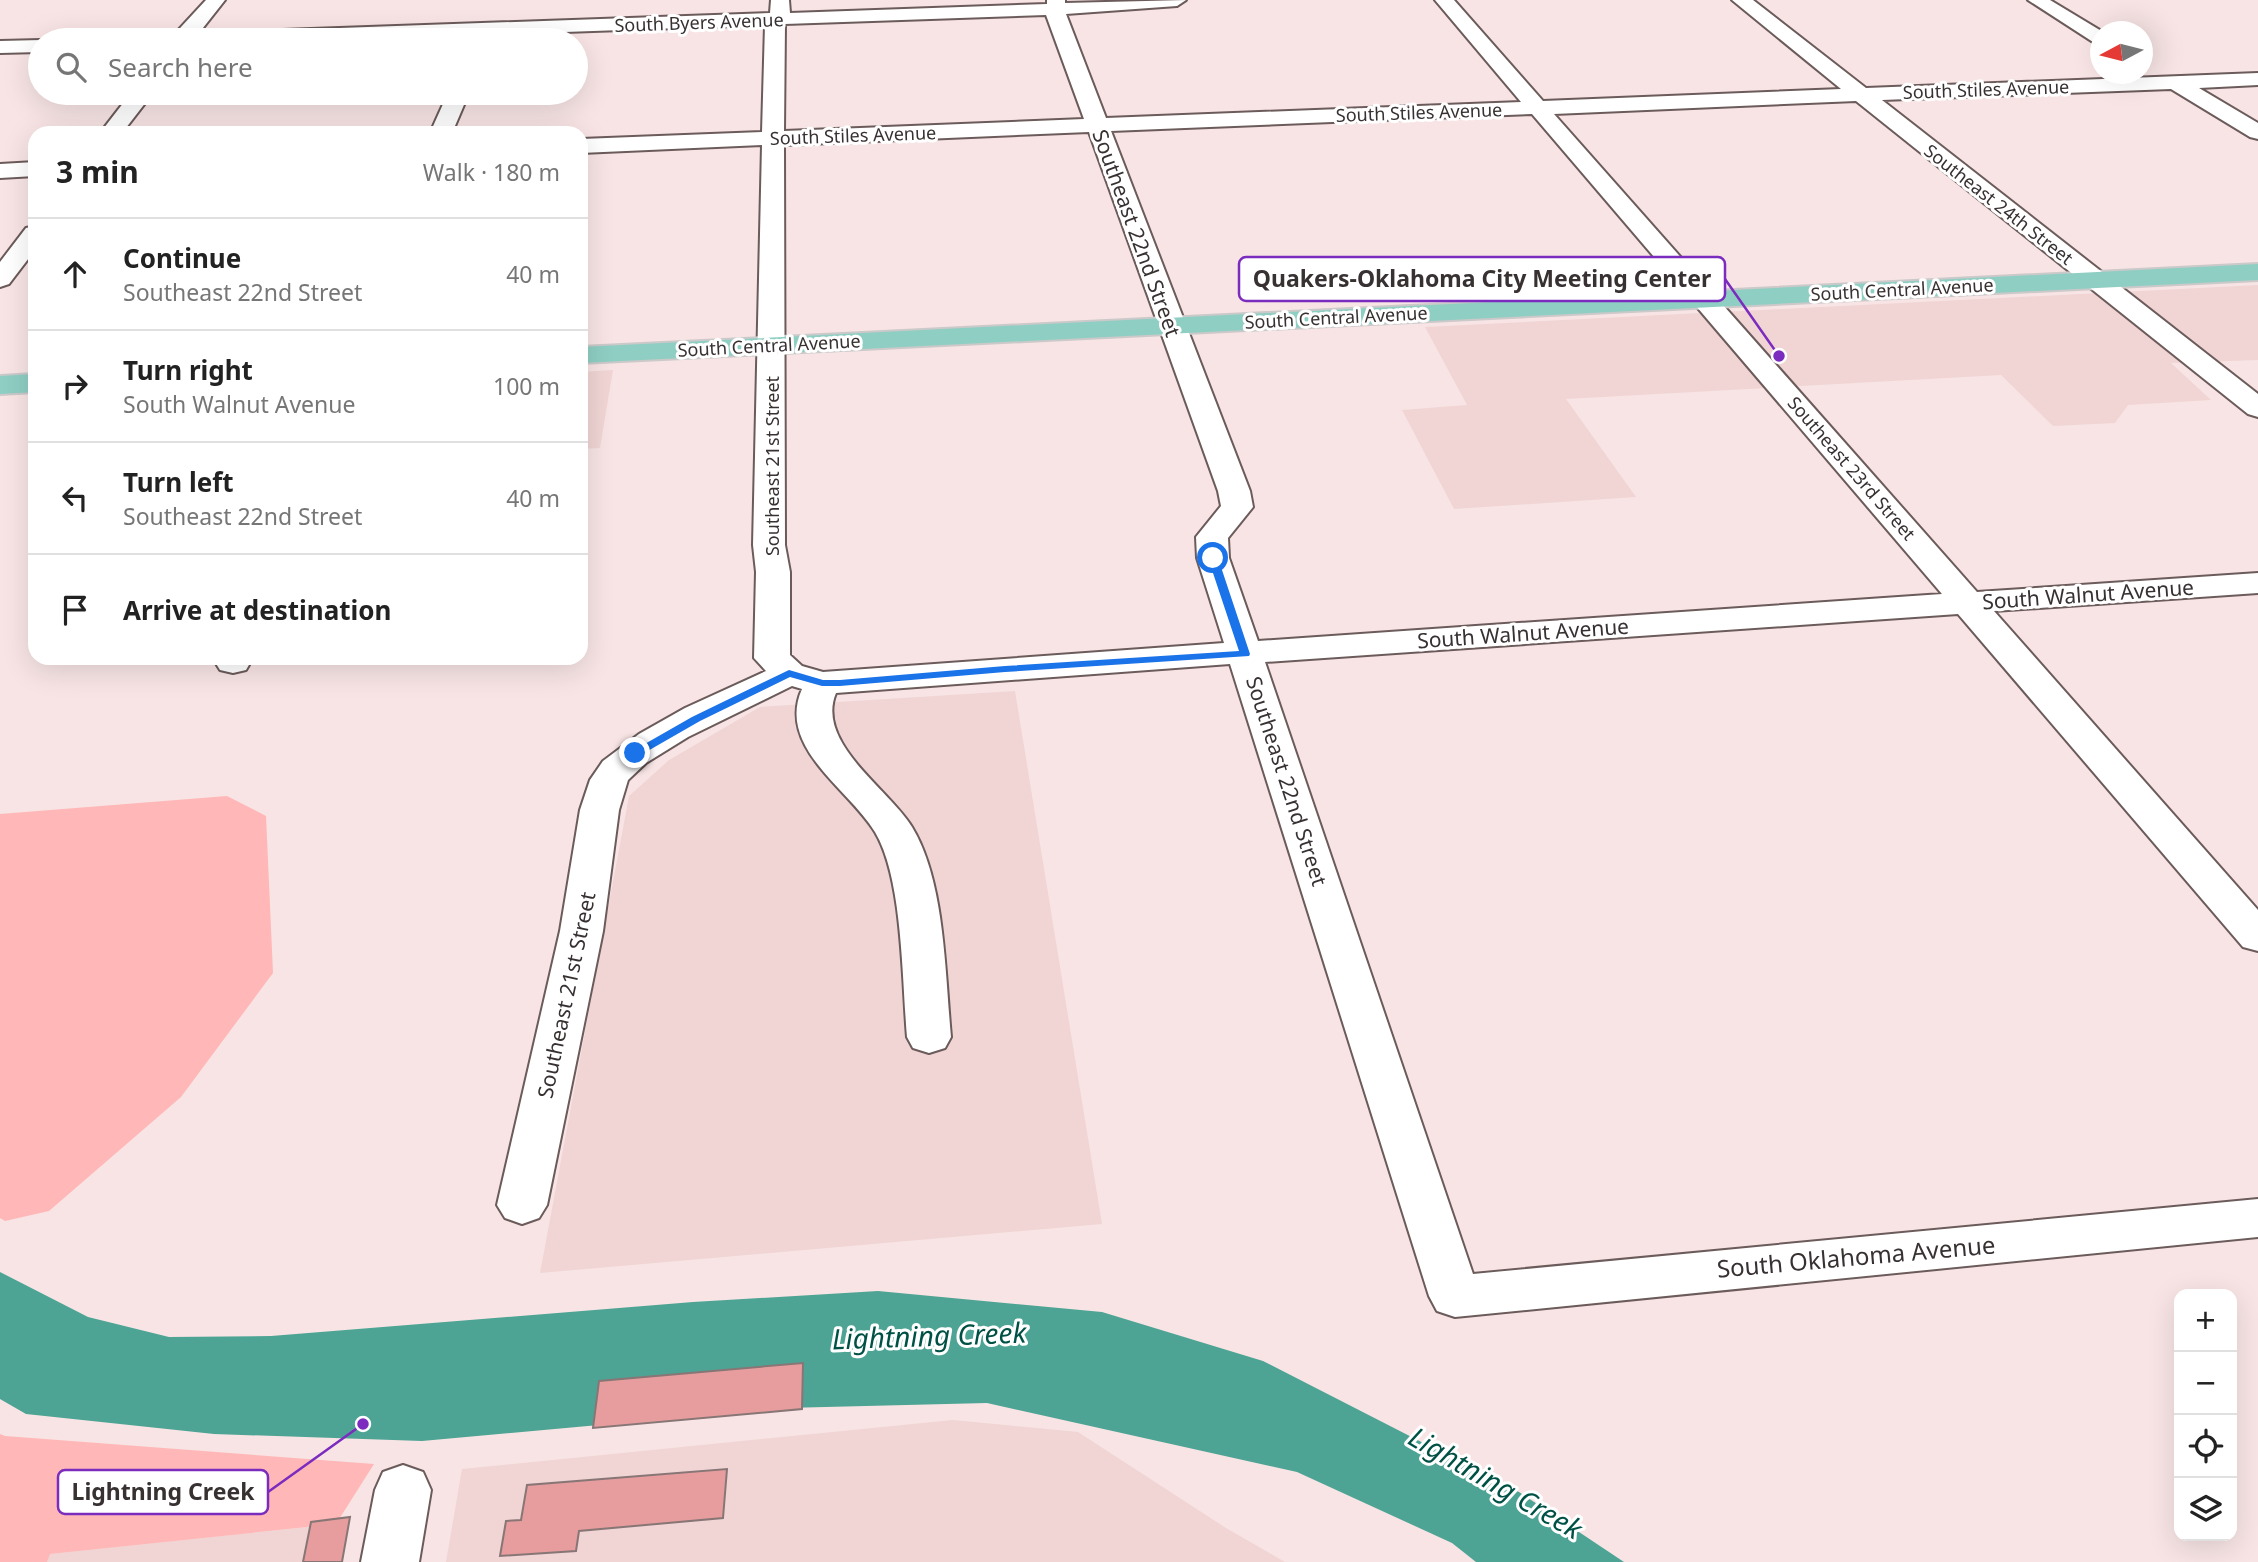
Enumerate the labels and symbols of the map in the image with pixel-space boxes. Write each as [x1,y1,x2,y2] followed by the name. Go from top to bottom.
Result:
[614,7,784,37] street label: South Byers Avenue
[2090,21,2153,84] north arrow
[1902,74,2070,104] street label: South Stiles Avenue
[1335,97,1503,127] street label: South Stiles Avenue
[769,120,937,150] street label: South Stiles Avenue
[1086,126,1188,341] street label: Southeast 22nd Street
[1920,138,2079,270] street label: Southeast 24th Street
[1239,257,1725,301] callout: Quakers-Oklahoma City Meeting Center
[1253,262,1711,294] text: Quakers-Oklahoma City Meeting Center
[1810,272,1994,306] street label: South Central Avenue
[1244,300,1428,334] street label: South Central Avenue
[677,328,861,362] street label: South Central Avenue
[760,375,784,556] street label: Southeast 21st Street
[1783,391,1921,545] street label: Southeast 23rd Street
[1197,542,1228,573] route start
[1981,573,2195,615] street label: South Walnut Avenue
[1416,612,1630,654] street label: South Walnut Avenue
[1240,673,1334,890] street label: Southeast 22nd Street
[619,737,650,768] route end
[530,889,602,1101] street label: Southeast 21st Street
[1715,1227,1997,1285] street label: South Oklahoma Avenue
[831,1313,1028,1357] water label: Lightning Creek
[1402,1417,1591,1548] water label: Lightning Creek
[58,1470,268,1514] callout: Lightning Creek
[72,1475,255,1507] text: Lightning Creek

